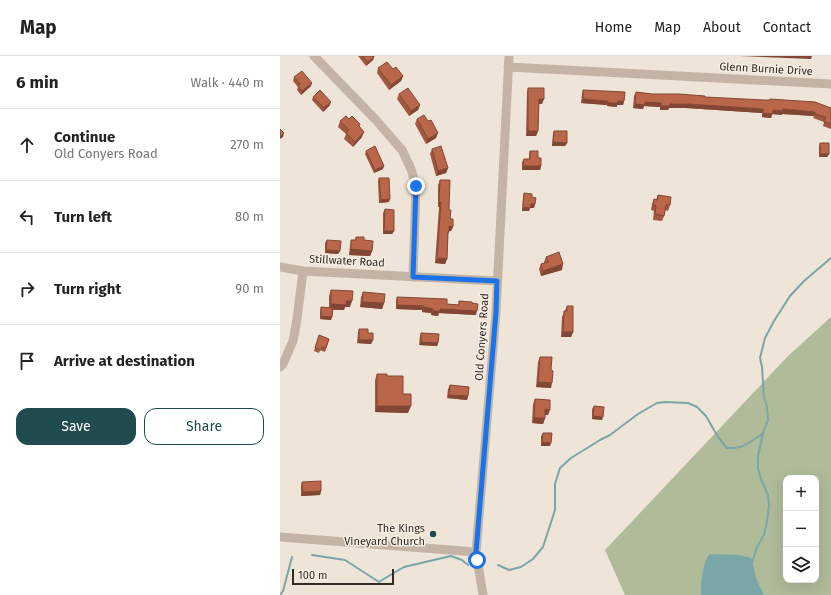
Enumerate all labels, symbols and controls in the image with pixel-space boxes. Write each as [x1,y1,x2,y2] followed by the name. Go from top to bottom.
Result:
[20,16,57,39] text: Map
[595,19,632,36] text: Home
[654,19,681,36] text: Map
[703,19,741,36] text: About
[763,19,811,36] text: Contact
[719,60,813,78] street label: Glenn Burnie Drive
[16,72,59,93] text: 6 min
[191,75,264,90] text: Walk · 440 m
[54,128,115,146] text: Continue
[16,134,38,156] icon: ahead
[230,137,264,152] text: 270 m
[54,146,158,161] text: Old Conyers Road
[407,177,425,195] route end
[16,206,38,228] icon: left
[54,208,112,226] text: Turn left
[235,209,264,224] text: 80 m
[309,253,385,269] street label: Stillwater Road
[16,278,38,300] icon: right
[54,280,121,298] text: Turn right
[235,281,264,296] text: 90 m
[472,293,492,381] street label: Old Conyers Road
[16,350,38,372] icon: arrive
[54,352,195,370] text: Arrive at destination
[16,408,136,445] button: Save
[144,408,264,445] button: Share
[783,475,819,583] map controls
[783,475,819,511] button: +
[783,511,819,547] button: −
[344,522,425,548] place label: The Kings Vineyard Church
[428,529,438,539] marker: The Kings Vineyard Church
[783,547,819,583] button: layers
[468,551,486,569] route start
[292,567,394,586] scale bar
[298,569,327,582] text: 100 m

